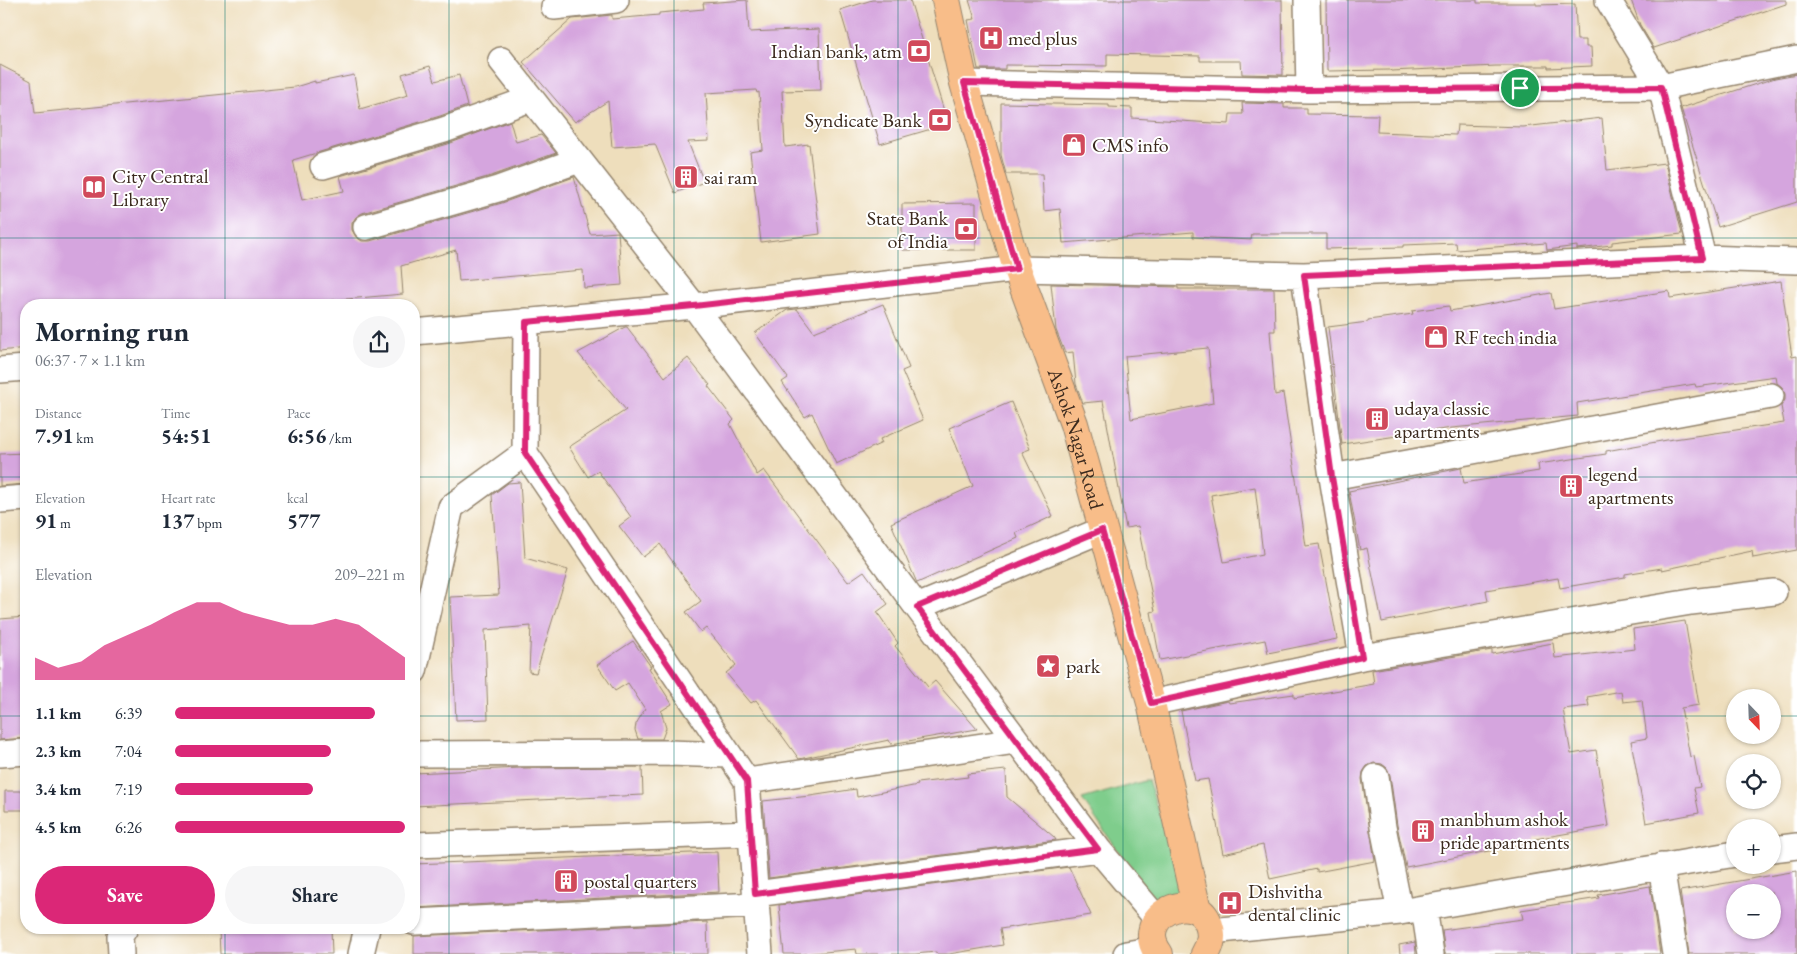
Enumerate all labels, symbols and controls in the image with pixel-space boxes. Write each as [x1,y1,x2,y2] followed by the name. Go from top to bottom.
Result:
[978,25,1004,51] hospital icon: med plus
[1008,25,1077,51] place label: med plus
[771,38,902,64] place label: Indian bank, atm
[906,38,932,64] bank icon: Indian bank, atm
[1499,67,1541,109] pin
[1506,74,1534,102] icon: arrive
[805,107,923,133] place label: Syndicate Bank
[927,107,953,133] bank icon: Syndicate Bank
[1061,132,1087,158] shop icon: CMS info
[1092,132,1169,158] place label: CMS info
[112,163,209,212] place label: City Central Library
[673,164,699,190] building icon: sai ram
[704,164,758,190] place label: sai ram
[81,174,107,200] library icon: City Central Library
[867,205,949,254] place label: State Bank of India
[953,216,979,242] bank icon: State Bank of India
[35,313,189,349] text: Morning run
[353,316,405,368] button: share
[1423,324,1449,350] shop icon: RF tech india
[1454,324,1557,350] place label: RF tech india
[35,350,145,371] text: 06:37 · 7 × 1.1 km
[1041,363,1110,513] street label: Ashok Nagar Road
[1394,395,1490,444] place label: udaya classic apartments
[35,404,82,422] text: Distance
[161,404,190,422] text: Time
[287,404,311,422] text: Pace
[1364,406,1390,432] building icon: udaya classic apartments
[35,422,74,449] text: 7.91
[161,422,211,449] text: 54:51
[287,422,326,449] text: 6:56
[74,429,94,447] text: km
[326,429,352,447] text: /km
[1588,461,1674,510] place label: legend apartments
[1558,473,1584,499] building icon: legend apartments
[35,489,85,507] text: Elevation
[161,489,215,507] text: Heart rate
[287,489,308,507] text: kcal
[35,507,57,534] text: 91
[161,507,194,534] text: 137
[287,507,320,534] text: 577
[57,514,71,532] text: m
[194,514,223,532] text: bpm
[35,564,93,585] text: Elevation
[334,564,405,585] text: 209–221 m
[1035,653,1061,679] place icon: park
[1066,653,1101,679] place label: park
[1726,689,1781,744] north arrow
[1726,689,1781,939] map controls
[35,703,81,724] text: 1.1 km
[115,703,142,724] text: 6:39
[35,741,81,762] text: 2.3 km
[115,741,142,762] text: 7:04
[1726,754,1781,809] button: locate
[35,779,81,800] text: 3.4 km
[115,779,142,800] text: 7:19
[1440,806,1569,855] place label: manbhum ashok pride apartments
[35,817,81,838] text: 4.5 km
[115,817,142,838] text: 6:26
[1410,818,1436,844] building icon: manbhum ashok pride apartments
[1726,819,1781,874] button: +
[35,866,215,924] button: Save
[225,866,405,924] button: Share
[553,868,579,894] building icon: postal quarters
[584,868,697,894] place label: postal quarters
[1248,878,1341,927] place label: Dishvitha dental clinic
[1726,884,1781,939] button: −
[1217,890,1243,916] hospital icon: Dishvitha dental clinic

